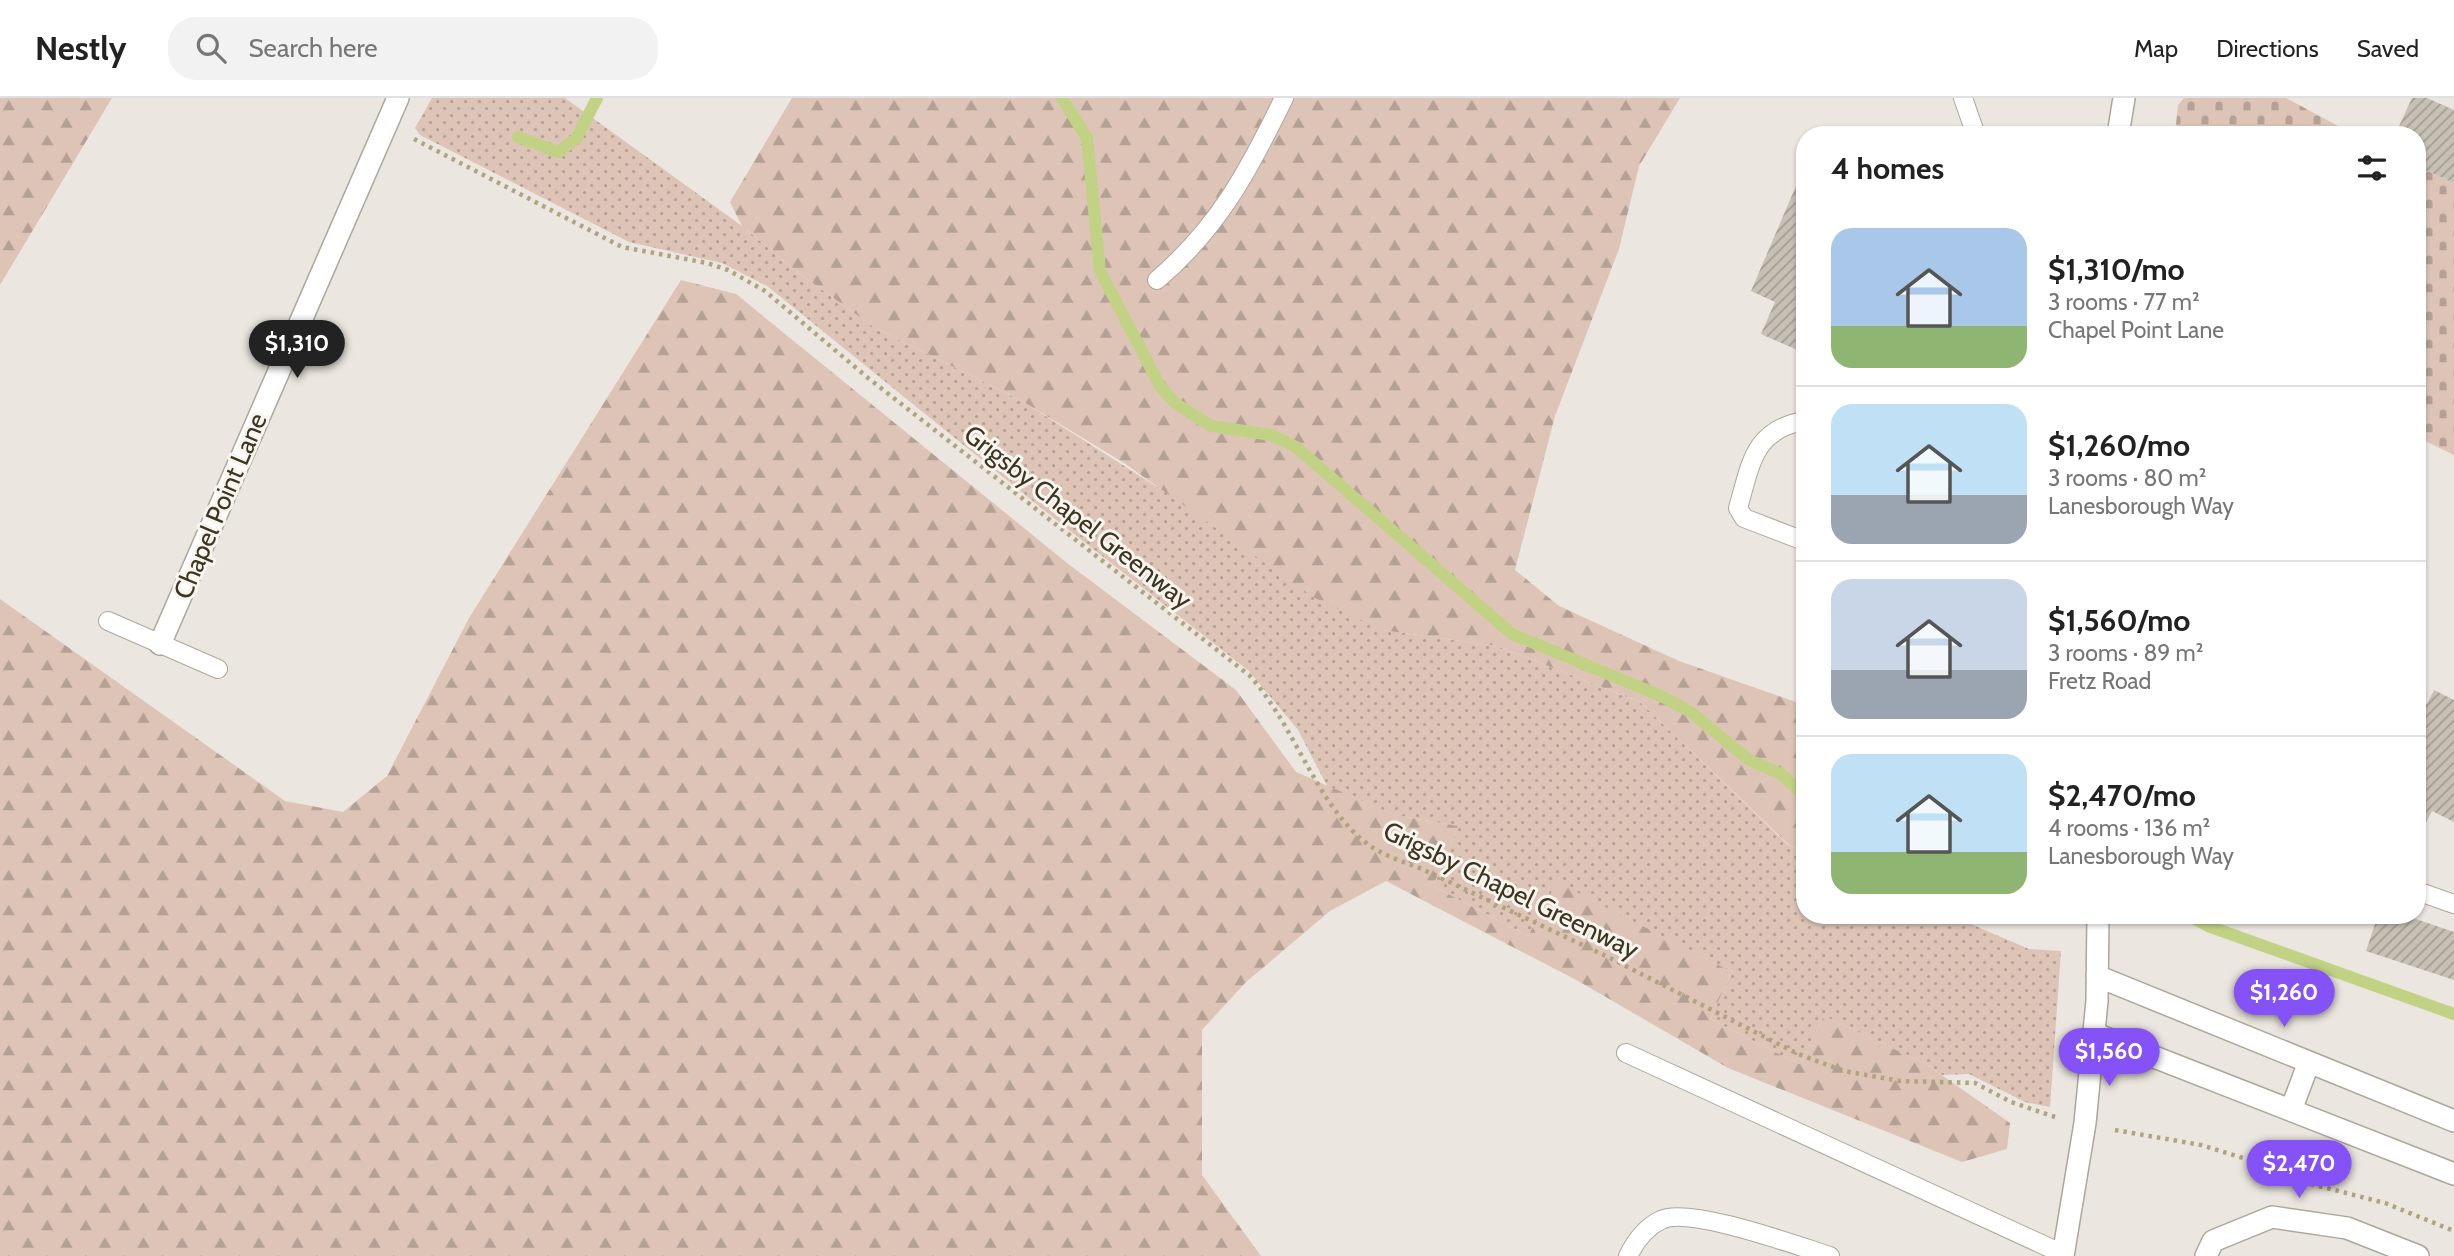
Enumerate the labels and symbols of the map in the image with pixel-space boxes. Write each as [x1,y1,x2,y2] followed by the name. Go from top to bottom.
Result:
[240,320,354,380] pin: $1,310
[166,408,274,604] street label: Chapel Point Lane
[958,418,1198,616] street label: Grigsby Chapel Greenway
[1378,814,1644,966] street label: Grigsby Chapel Greenway
[2227,970,2341,1029] pin: $1,260
[2052,1028,2166,1088] pin: $1,560
[2242,1140,2356,1200] pin: $2,470

